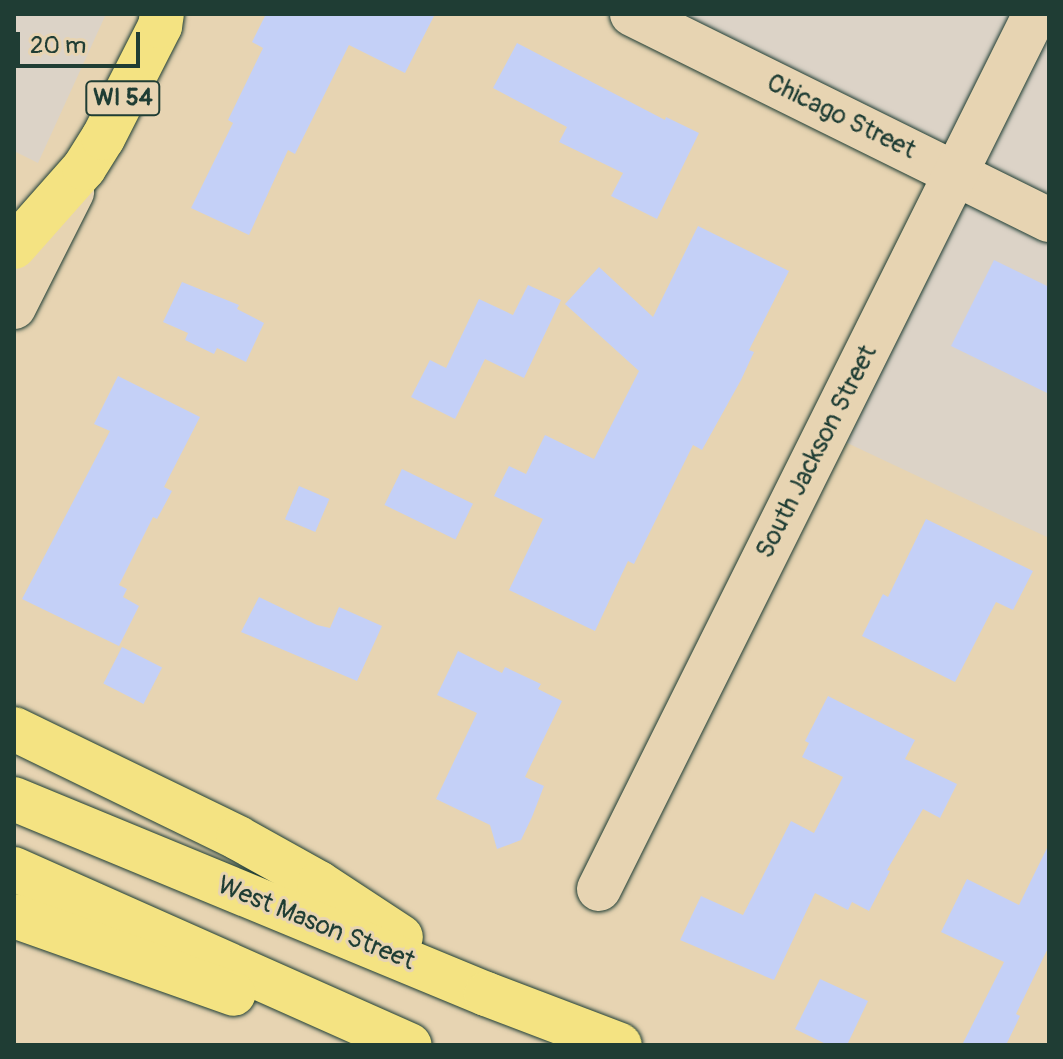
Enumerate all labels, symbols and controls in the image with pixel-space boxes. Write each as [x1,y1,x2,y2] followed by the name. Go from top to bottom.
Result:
[20,16,144,66] scale bar
[30,31,86,60] text: 20 m
[762,68,920,166] street label: Chicago Street
[85,78,161,118] road number: WI 54
[750,340,884,564] street label: South Jackson Street
[213,870,419,978] street label: West Mason Street

